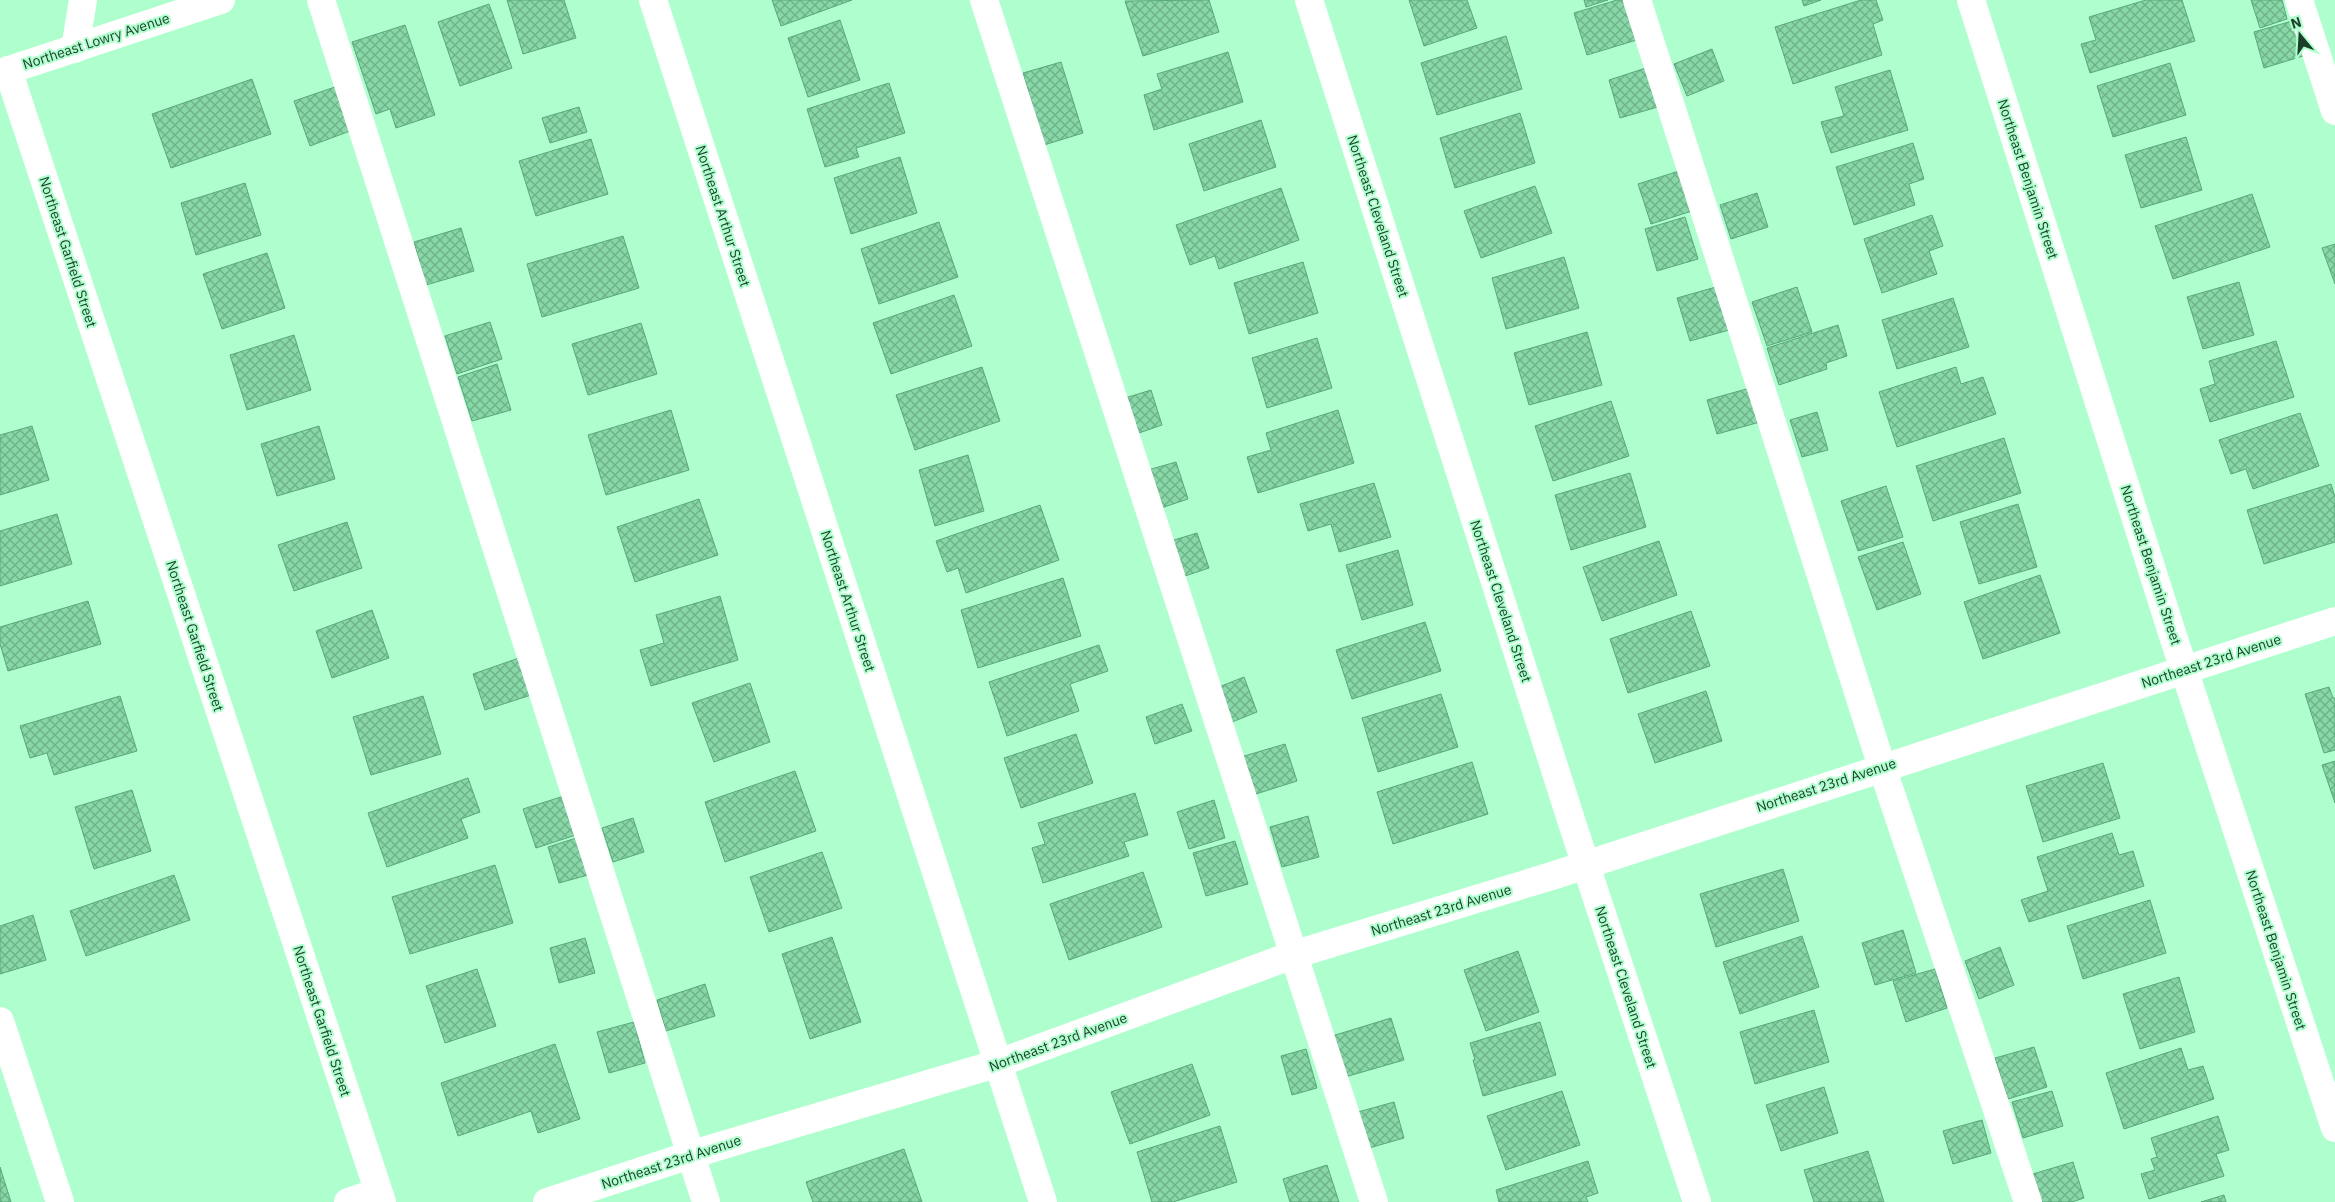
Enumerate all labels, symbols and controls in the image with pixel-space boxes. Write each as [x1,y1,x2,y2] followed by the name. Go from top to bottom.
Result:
[20,9,172,73] street label: Northeast Lowry Avenue
[2275,10,2325,60] north arrow
[2288,13,2304,33] text: N
[1994,97,2062,261] street label: Northeast Benjamin Street
[1343,133,1413,299] street label: Northeast Cleveland Street
[692,143,754,289] street label: Northeast Arthur Street
[35,174,101,330] street label: Northeast Garfield Street
[2117,483,2185,647] street label: Northeast Benjamin Street
[1466,518,1536,684] street label: Northeast Cleveland Street
[817,528,879,674] street label: Northeast Arthur Street
[162,558,228,714] street label: Northeast Garfield Street
[2139,630,2283,692] street label: Northeast 23rd Avenue
[1754,754,1898,816] street label: Northeast 23rd Avenue
[2242,868,2310,1032] street label: Northeast Benjamin Street
[1369,880,1514,940] street label: Northeast 23rd Avenue
[1591,904,1661,1070] street label: Northeast Cleveland Street
[289,943,355,1099] street label: Northeast Garfield Street
[986,1008,1130,1075] street label: Northeast 23rd Avenue
[599,1131,743,1193] street label: Northeast 23rd Avenue

